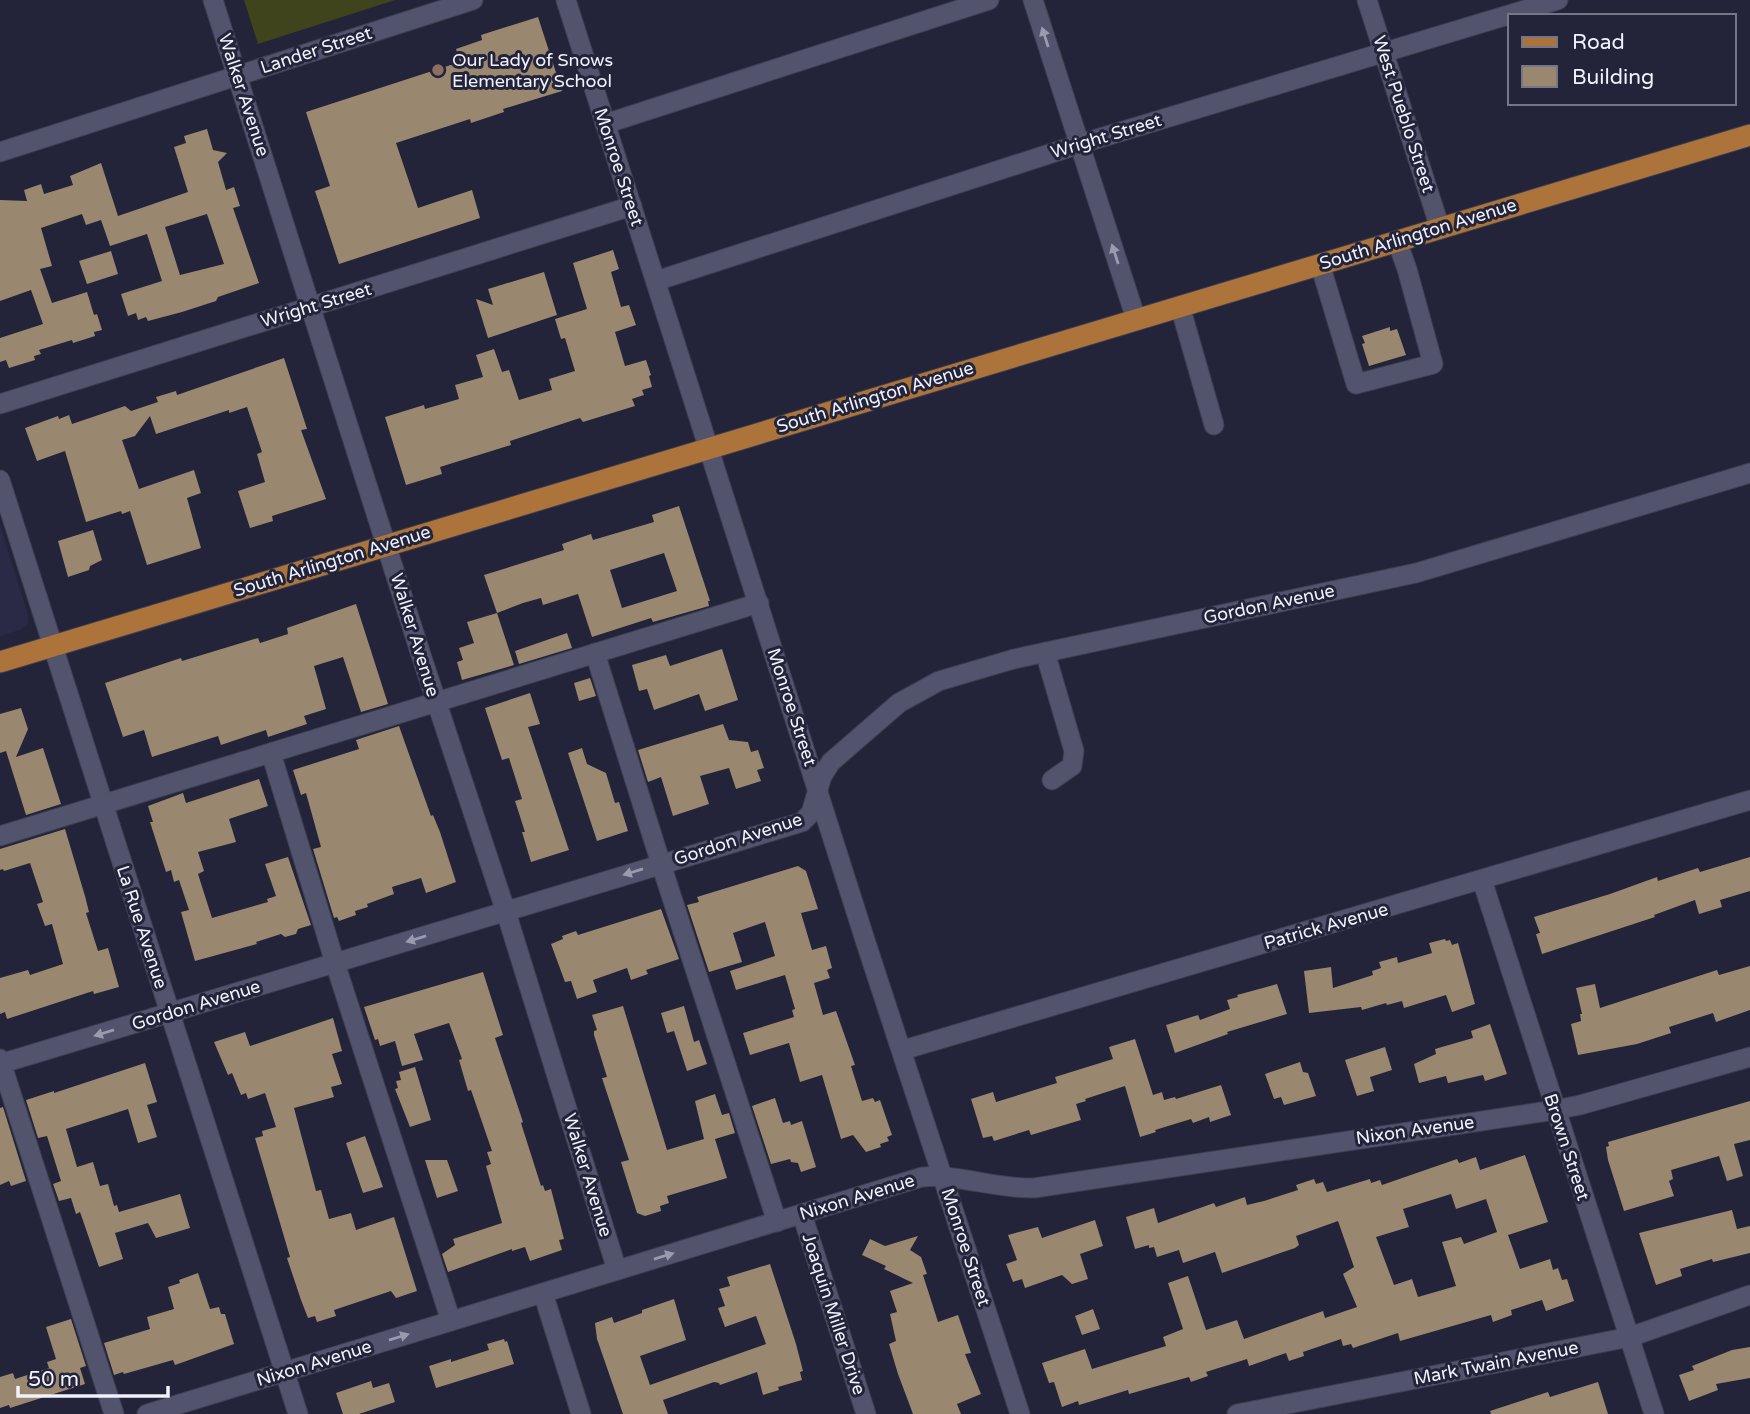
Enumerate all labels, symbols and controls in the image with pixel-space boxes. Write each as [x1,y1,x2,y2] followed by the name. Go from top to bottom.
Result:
[1508,14,1736,105] legend
[257,22,375,78] street label: Lander Street
[1040,27,1050,48] one-way arrow
[1572,30,1625,55] text: Road
[214,31,274,159] street label: Walker Avenue
[1368,33,1440,195] street label: West Pueblo Street
[452,49,613,92] place label: Our Lady of Snows Elementary School
[430,62,446,78] marker: Our Lady of Snows Elementary School
[1572,65,1654,90] text: Building
[590,105,648,229] street label: Monroe Street
[1048,109,1164,163] street label: Wright Street
[1317,194,1519,274] street label: South Arlington Avenue
[1110,243,1120,264] one-way arrow
[258,278,374,332] street label: Wright Street
[774,357,976,437] street label: South Arlington Avenue
[231,521,433,601] street label: South Arlington Avenue
[386,571,444,699] street label: Walker Avenue
[1201,579,1337,629] street label: Gordon Avenue
[763,645,821,769] street label: Monroe Street
[671,808,805,870] street label: Gordon Avenue
[112,863,172,991] street label: La Rue Avenue
[623,868,644,878] one-way arrow
[1261,898,1391,954] street label: Patrick Avenue
[405,934,426,944] one-way arrow
[129,975,263,1035] street label: Gordon Avenue
[93,1028,114,1038] one-way arrow
[1539,1091,1595,1203] street label: Brown Street
[559,1111,617,1239] street label: Walker Avenue
[1354,1111,1476,1149] street label: Nixon Avenue
[797,1169,917,1225] street label: Nixon Avenue
[937,1185,995,1309] street label: Monroe Street
[797,1230,871,1398] street label: Joaquin Miller Drive
[654,1250,675,1261] one-way arrow
[389,1331,410,1341] one-way arrow
[254,1335,374,1391] street label: Nixon Avenue
[1412,1336,1580,1390] street label: Mark Twain Avenue
[18,1354,168,1398] scale bar
[28,1367,79,1392] text: 50 m

